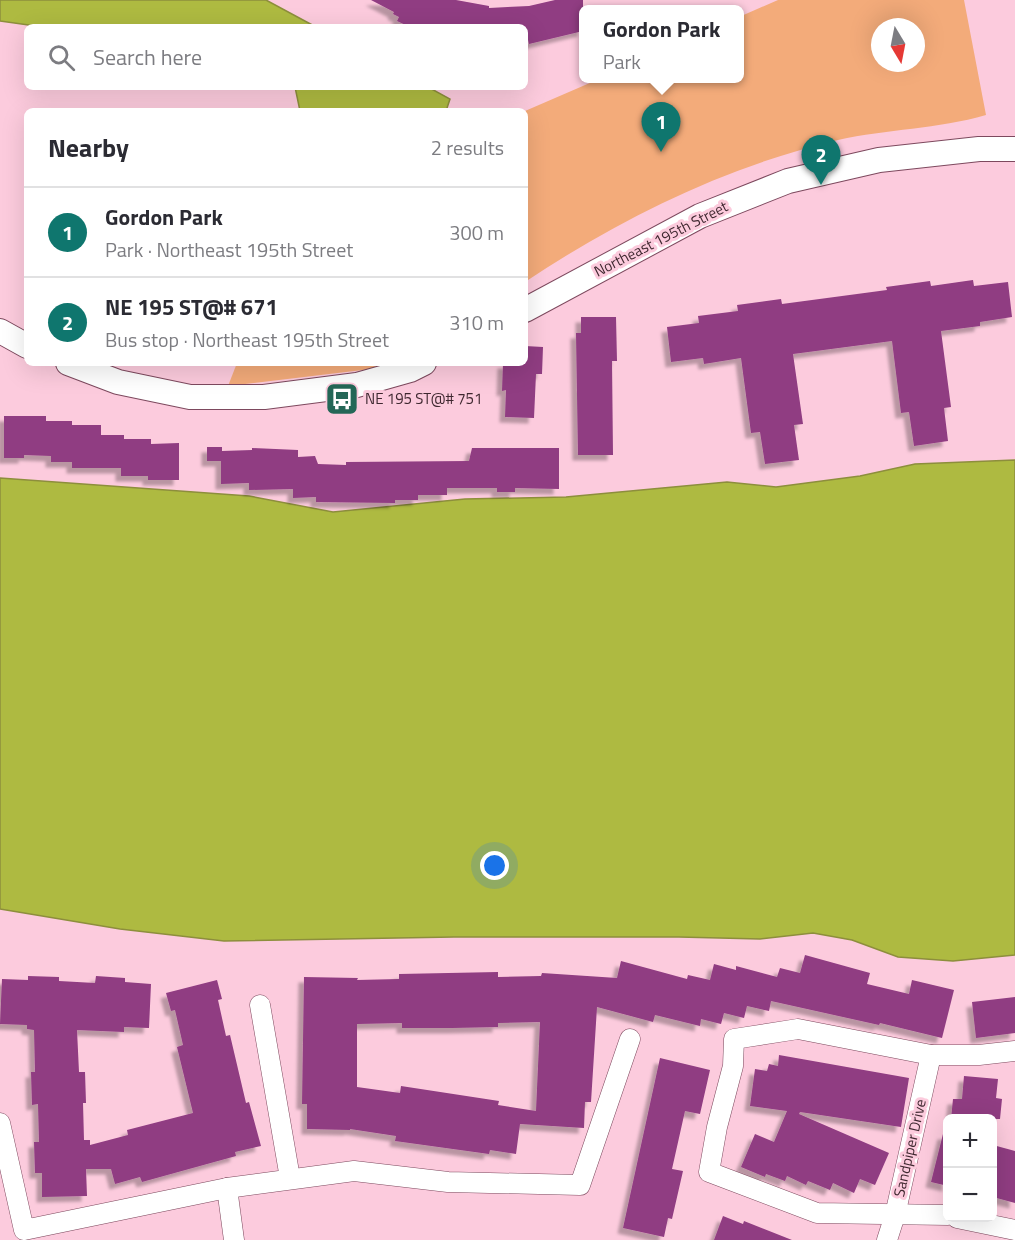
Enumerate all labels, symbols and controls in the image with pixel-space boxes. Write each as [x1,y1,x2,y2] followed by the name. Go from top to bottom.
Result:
[579,5,744,83] popup
[603,12,720,46] text: Gordon Park
[871,18,925,72] north arrow
[24,24,528,90] search box
[93,40,202,74] text: Search here
[45,41,78,74] icon: search
[603,46,641,77] text: Park
[642,102,680,152] pin: 1
[48,128,129,167] text: Nearby
[431,132,504,163] text: 2 results
[802,136,840,185] pin: 2
[590,194,732,282] street label: Northeast 195th Street
[105,200,223,234] text: Gordon Park
[62,217,73,248] text: 1
[449,217,504,248] text: 300 m
[105,234,353,265] text: Park · Northeast 195th Street
[105,290,278,324] text: NE 195 ST@# 671
[62,307,73,338] text: 2
[449,307,504,338] text: 310 m
[105,324,389,355] text: Bus stop · Northeast 195th Street
[324,381,360,417] bus stop icon: NE 195 ST@# 751
[365,387,482,410] place label: NE 195 ST@# 751
[480,851,509,880] your location
[887,1097,932,1199] street label: Sandpiper Drive
[943,1114,997,1222] map controls
[943,1114,997,1168] button: +
[943,1168,997,1222] button: −

